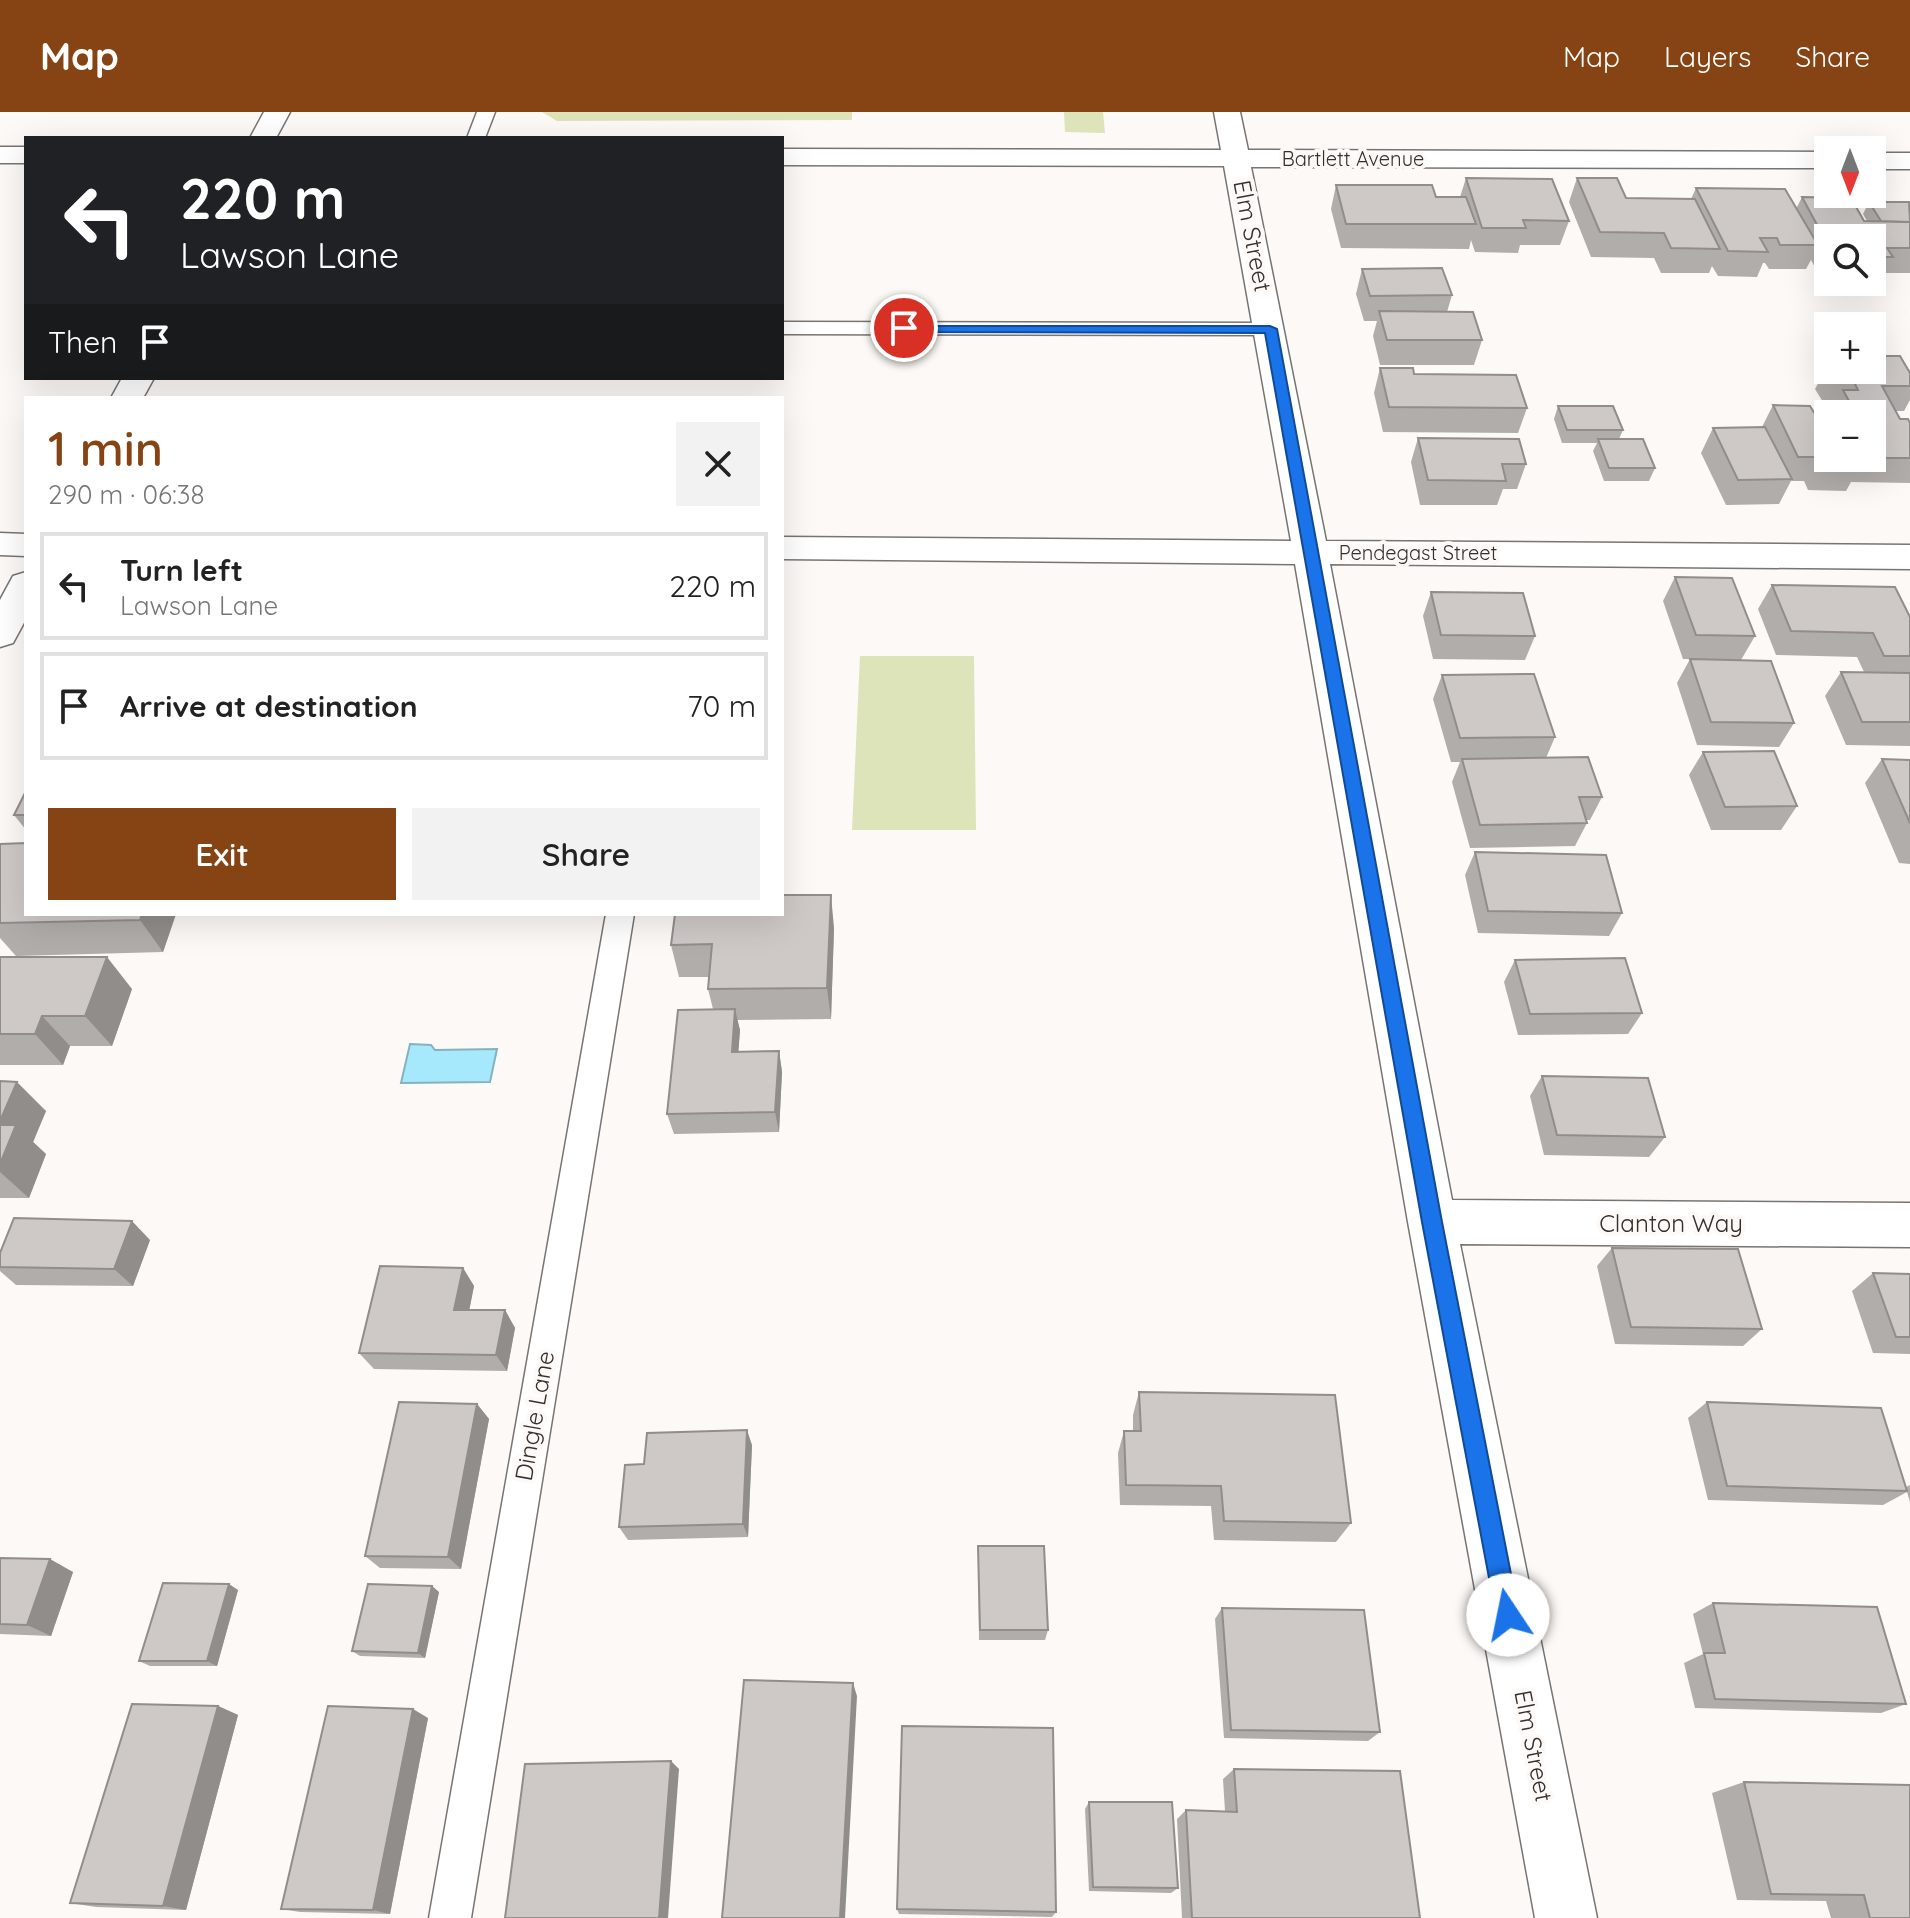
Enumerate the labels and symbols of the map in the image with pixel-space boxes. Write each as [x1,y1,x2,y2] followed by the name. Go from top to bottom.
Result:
[1814,136,1886,208] north arrow
[1282,146,1424,171] street label: Bartlett Avenue
[1227,177,1279,294] street label: Elm Street
[870,294,938,362] pin
[1339,540,1498,565] street label: Pendegast Street
[1599,1208,1743,1238] street label: Clanton Way
[508,1349,560,1483] street label: Dingle Lane
[1466,1573,1550,1657] position arrow
[1508,1687,1560,1804] street label: Elm Street

